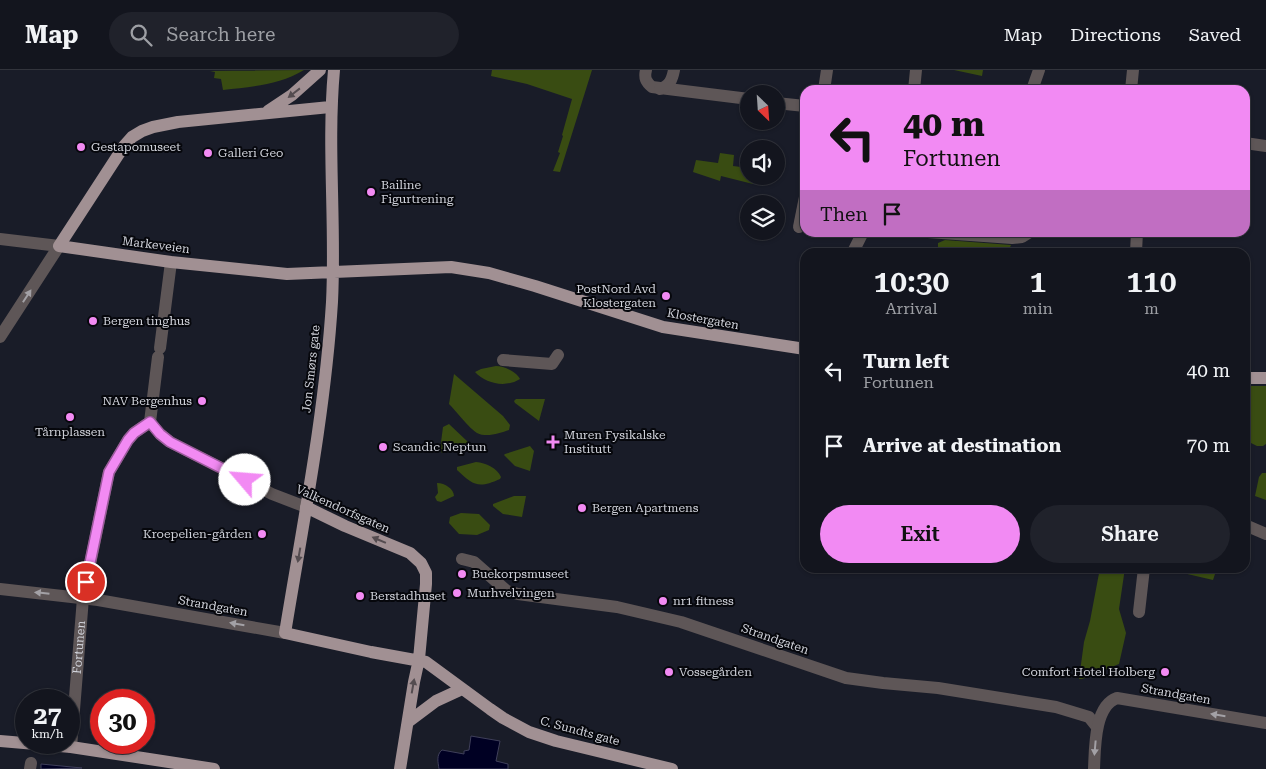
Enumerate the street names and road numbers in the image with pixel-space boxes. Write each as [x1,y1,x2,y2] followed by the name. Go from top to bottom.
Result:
[121,234,191,256] street label: Markeveien
[666,306,740,332] street label: Klostergaten
[299,324,323,414] street label: Jon Smørs gate
[294,482,392,536] street label: Valkendorfsgaten
[177,593,249,619] street label: Strandgaten
[70,620,88,674] street label: Fortunen
[739,621,811,657] street label: Strandgaten
[1140,681,1212,707] street label: Strandgaten
[539,714,622,748] street label: C. Sundts gate

